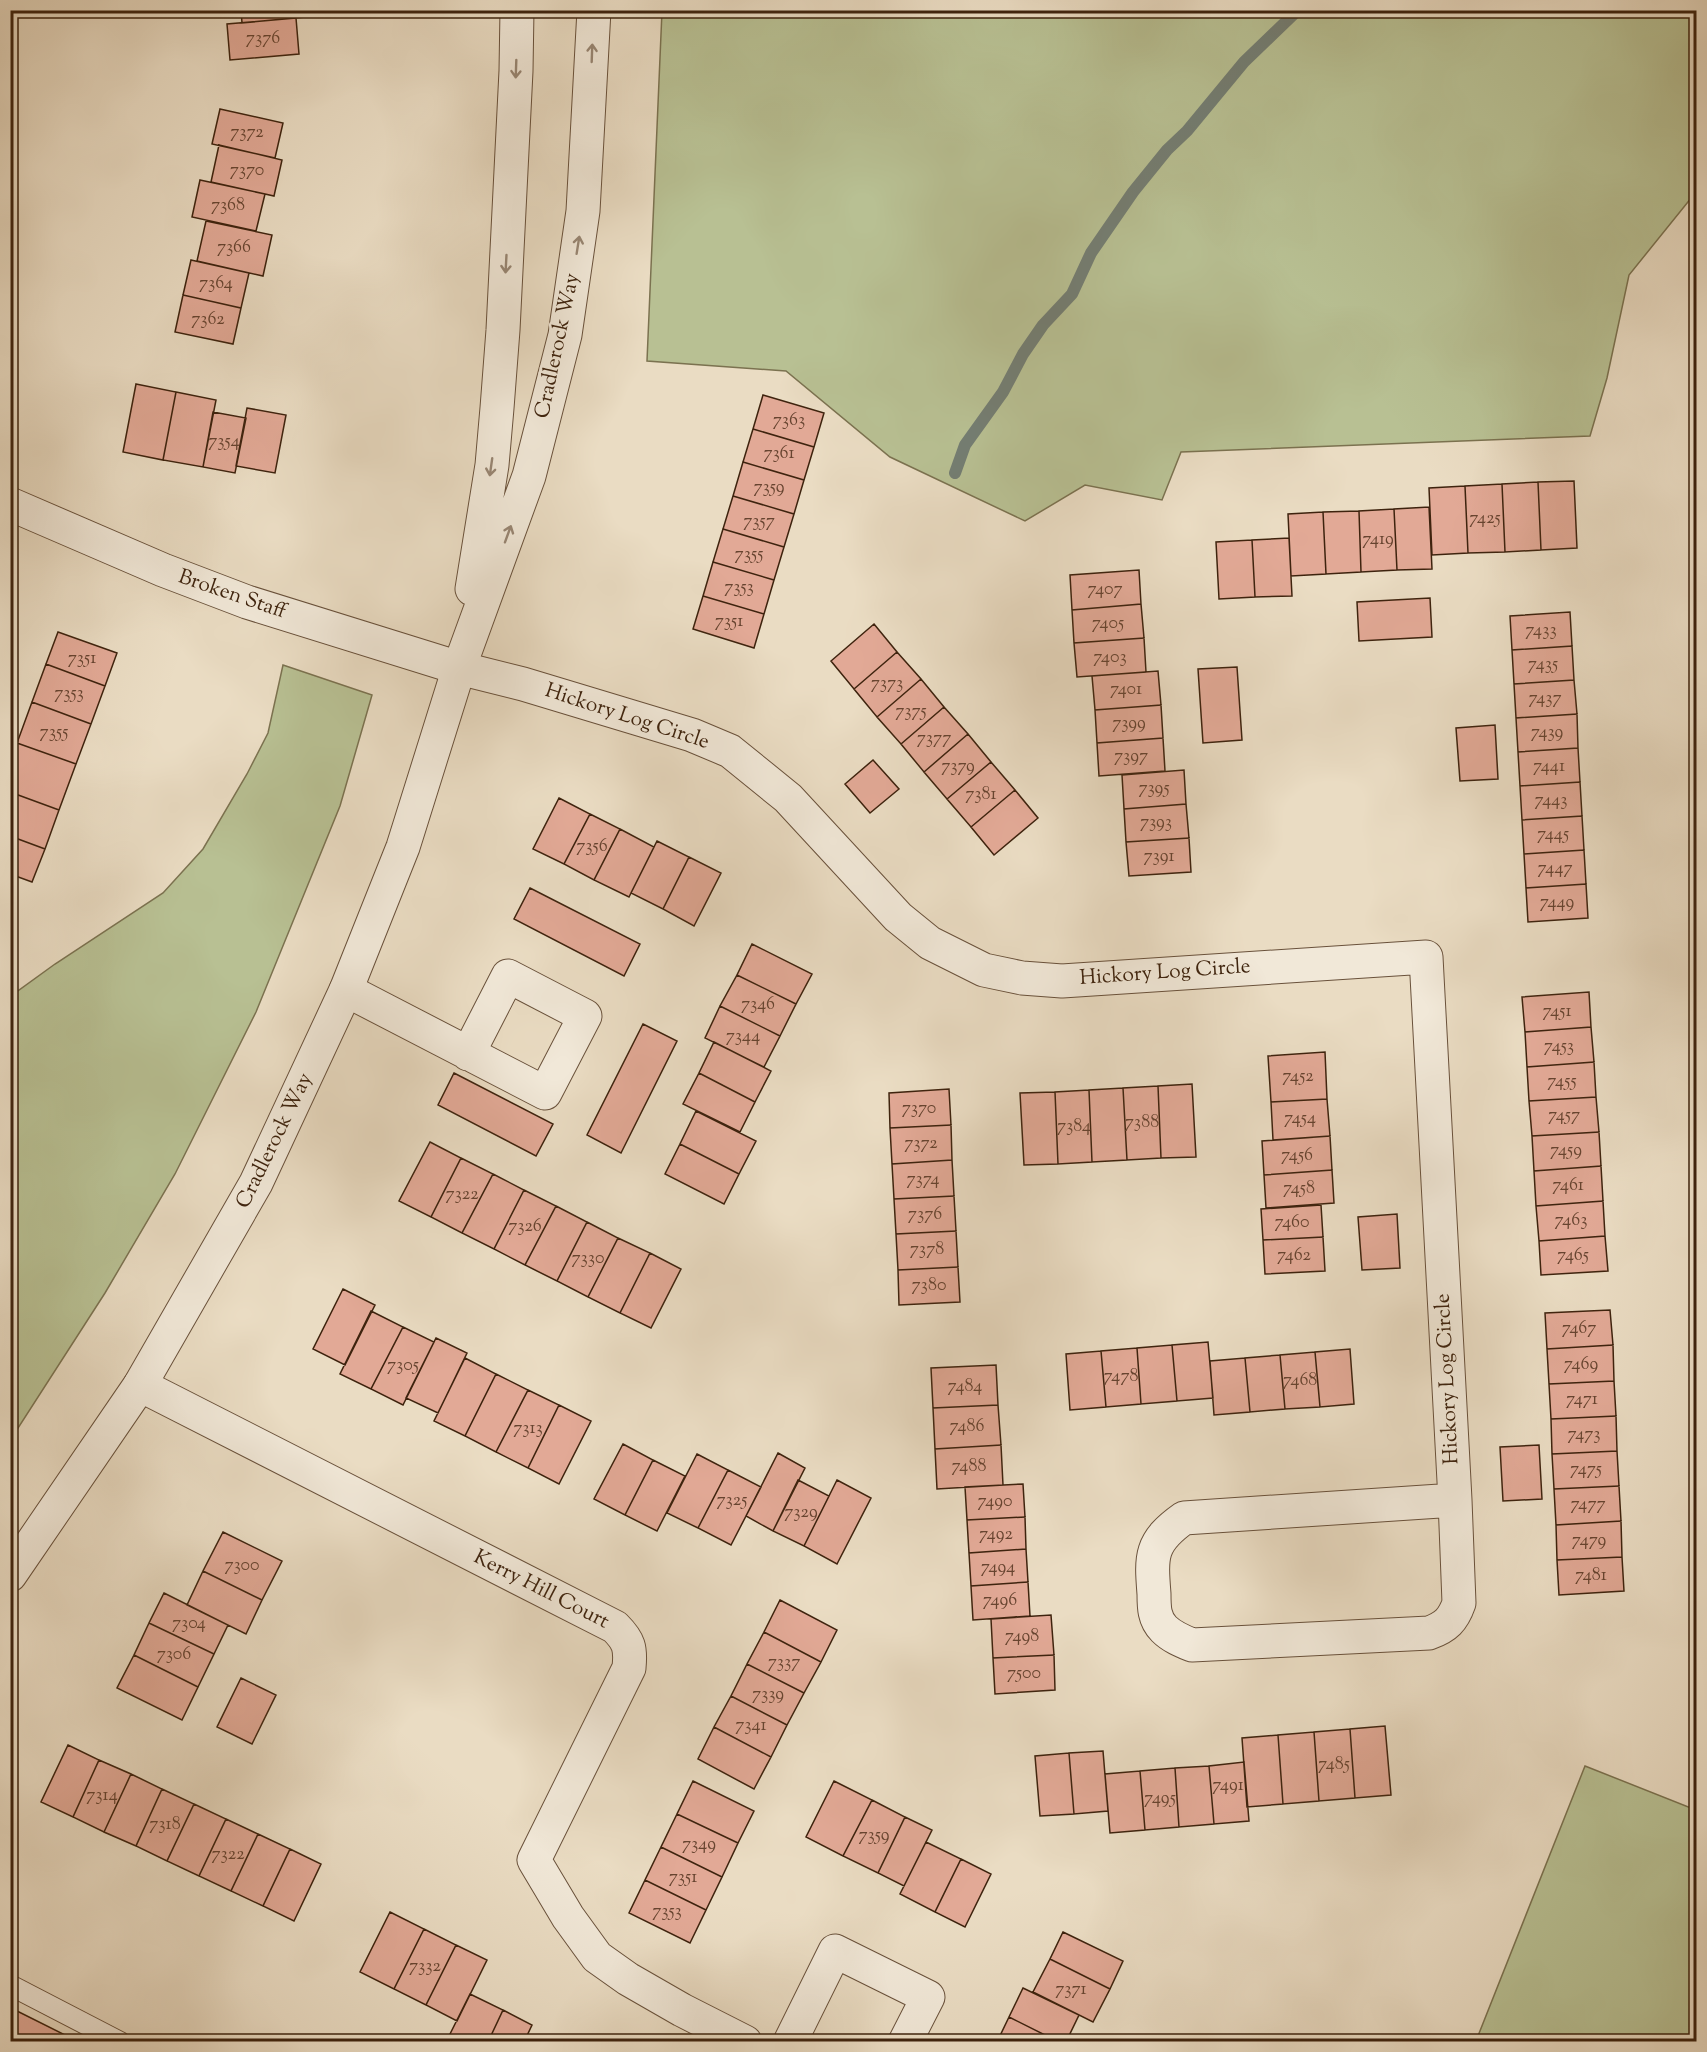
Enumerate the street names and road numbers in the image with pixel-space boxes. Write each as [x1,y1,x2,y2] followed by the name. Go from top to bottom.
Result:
[528,270,588,421] street label: Cradlerock Way
[174,563,291,628] street label: Broken Staff
[541,676,713,758] street label: Hickory Log Circle
[1079,952,1251,994] street label: Hickory Log Circle
[229,1068,321,1214] street label: Cradlerock Way
[1429,1293,1467,1465] street label: Hickory Log Circle
[468,1543,614,1637] street label: Kerry Hill Court

